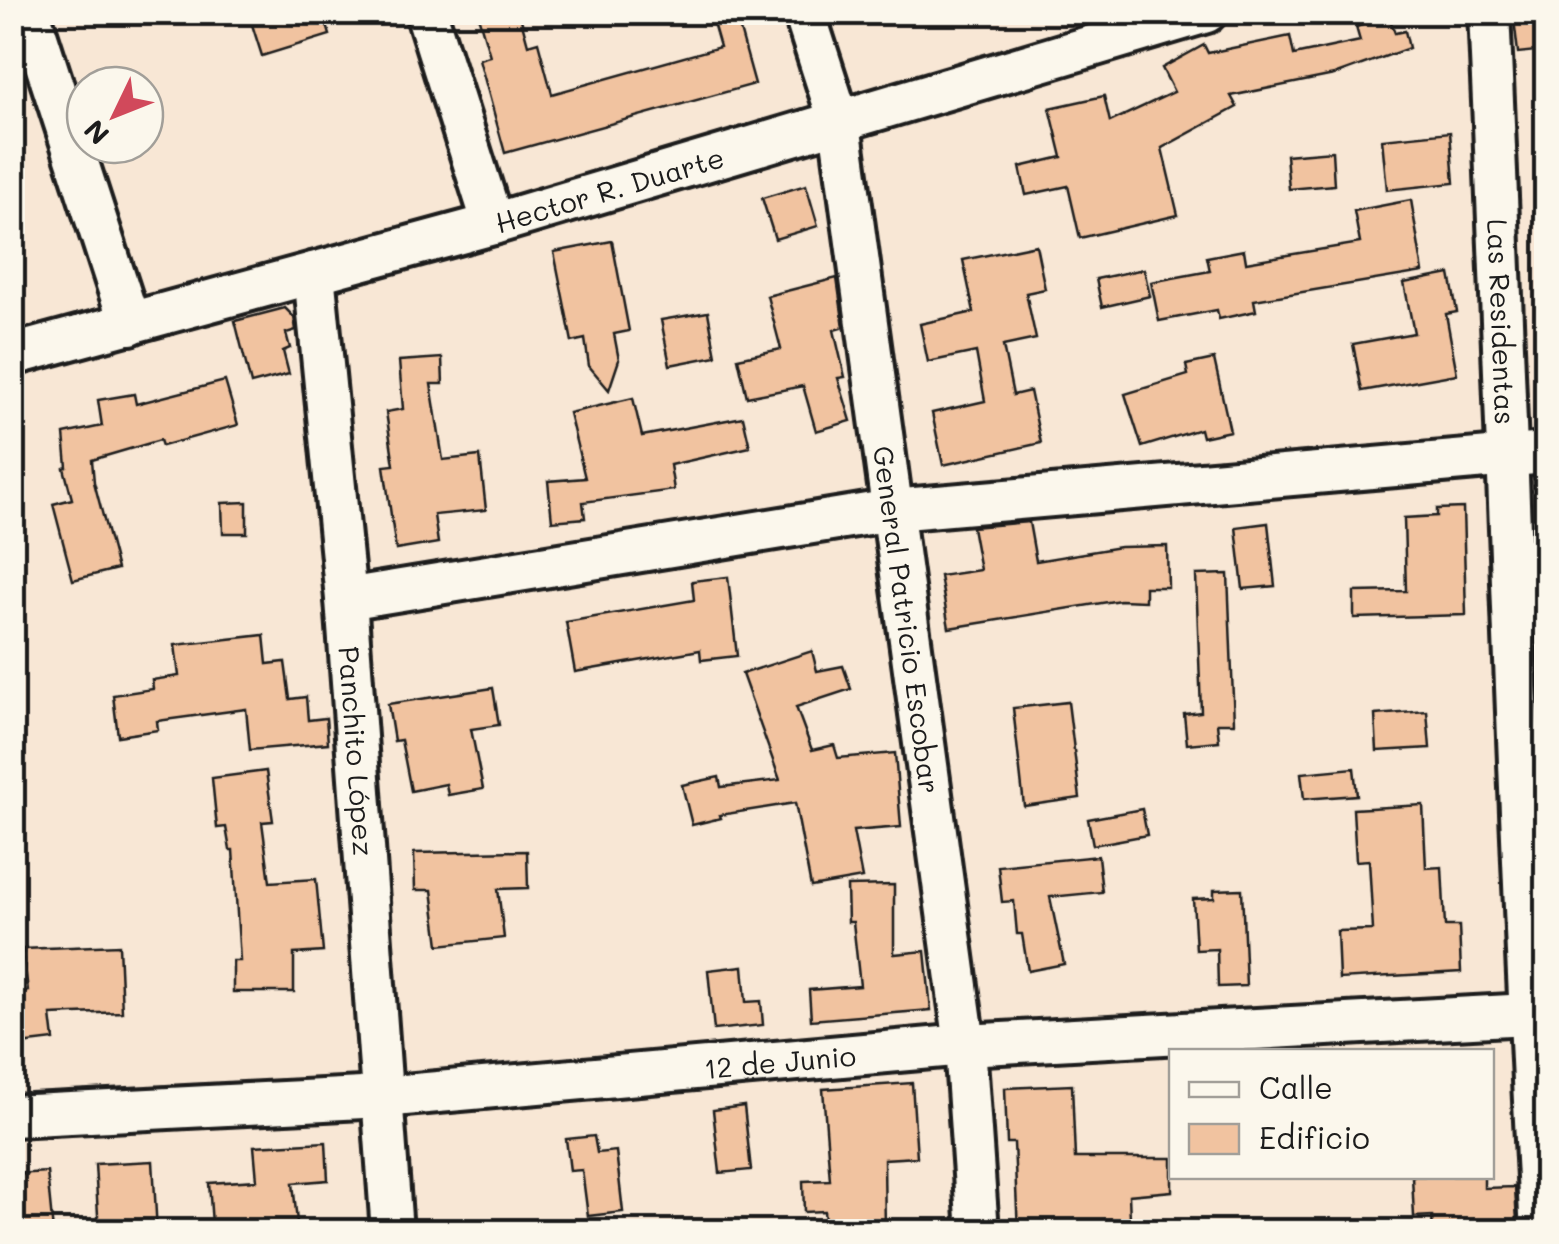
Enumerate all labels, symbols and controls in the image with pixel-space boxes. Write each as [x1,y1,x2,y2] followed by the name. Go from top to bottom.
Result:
[65,65,165,165] north arrow
[76,113,116,153] text: N
[491,138,728,240] street label: Hector R. Duarte
[1480,218,1524,425] street label: Las Residentas
[866,444,949,796] street label: General Patricio Escobar
[331,645,383,857] street label: Panchito López
[702,1037,858,1086] street label: 12 de Junio
[1169,1049,1494,1179] legend
[1259,1067,1333,1107] text: Calle
[1259,1117,1370,1157] text: Edificio

